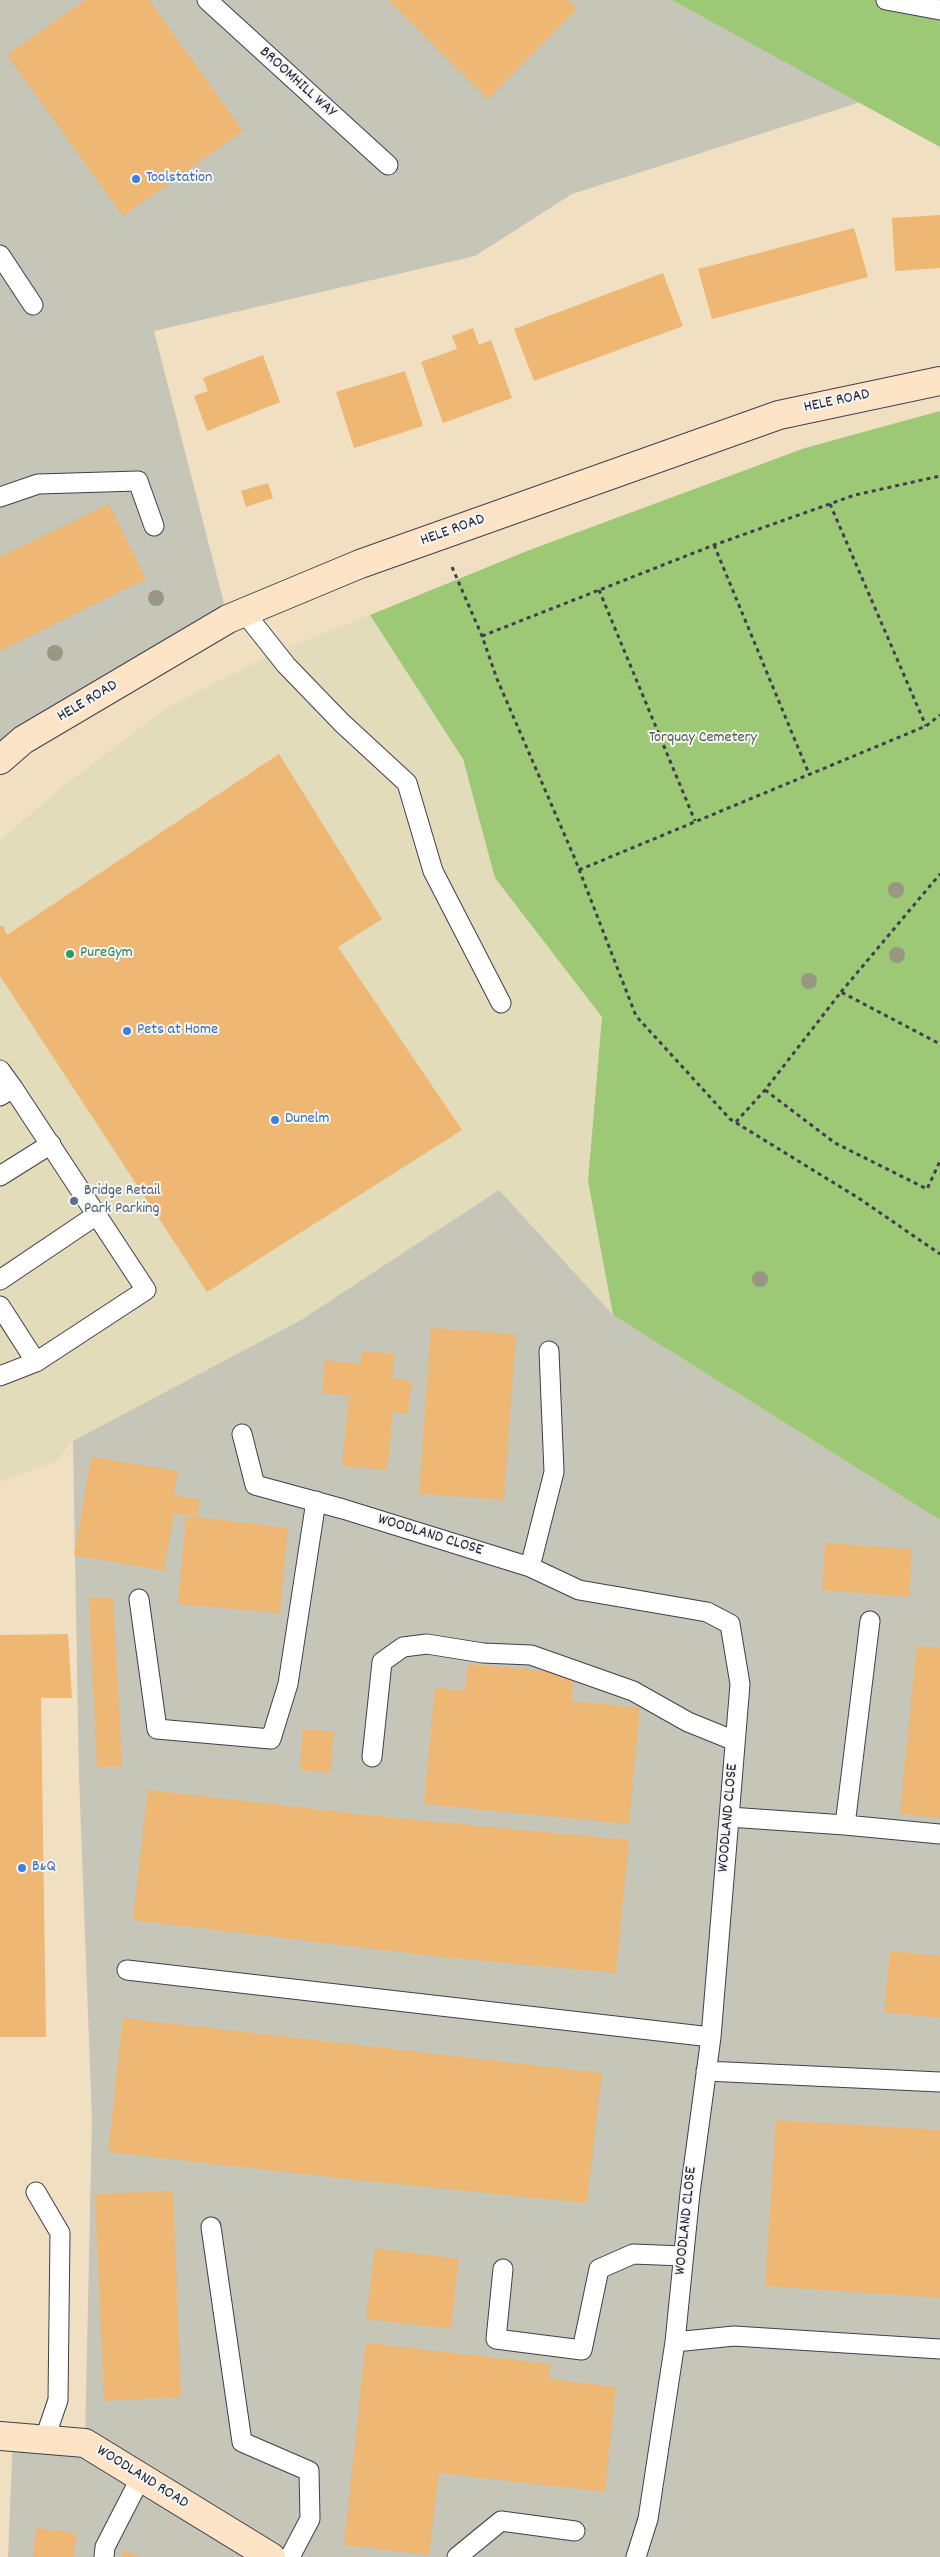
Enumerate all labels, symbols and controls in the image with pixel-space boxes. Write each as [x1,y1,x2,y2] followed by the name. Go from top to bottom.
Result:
[255,43,339,123] street label: BROOMHILL WAY
[146,169,212,189] place label: Toolstation
[130,173,142,185] marker: Toolstation
[802,386,872,418] street label: HELE ROAD
[418,511,488,551] street label: HELE ROAD
[54,677,122,727] street label: HELE ROAD
[649,729,757,749] park label: Torquay Cemetery
[80,944,133,964] place label: PureGym
[64,948,76,960] marker: PureGym
[137,1021,218,1041] place label: Pets at Home
[121,1025,133,1037] marker: Pets at Home
[285,1110,329,1130] place label: Dunelm
[269,1114,281,1126] marker: Dunelm
[84,1182,161,1220] place label: Bridge Retail Park Parking
[68,1195,80,1207] marker: Bridge Retail Park Parking
[375,1511,485,1561] street label: WOODLAND CLOSE
[715,1763,743,1873] street label: WOODLAND CLOSE
[32,1858,56,1878] place label: B&Q
[16,1862,28,1874] marker: B&Q
[672,2166,702,2276] street label: WOODLAND CLOSE
[92,2442,192,2514] street label: WOODLAND ROAD

